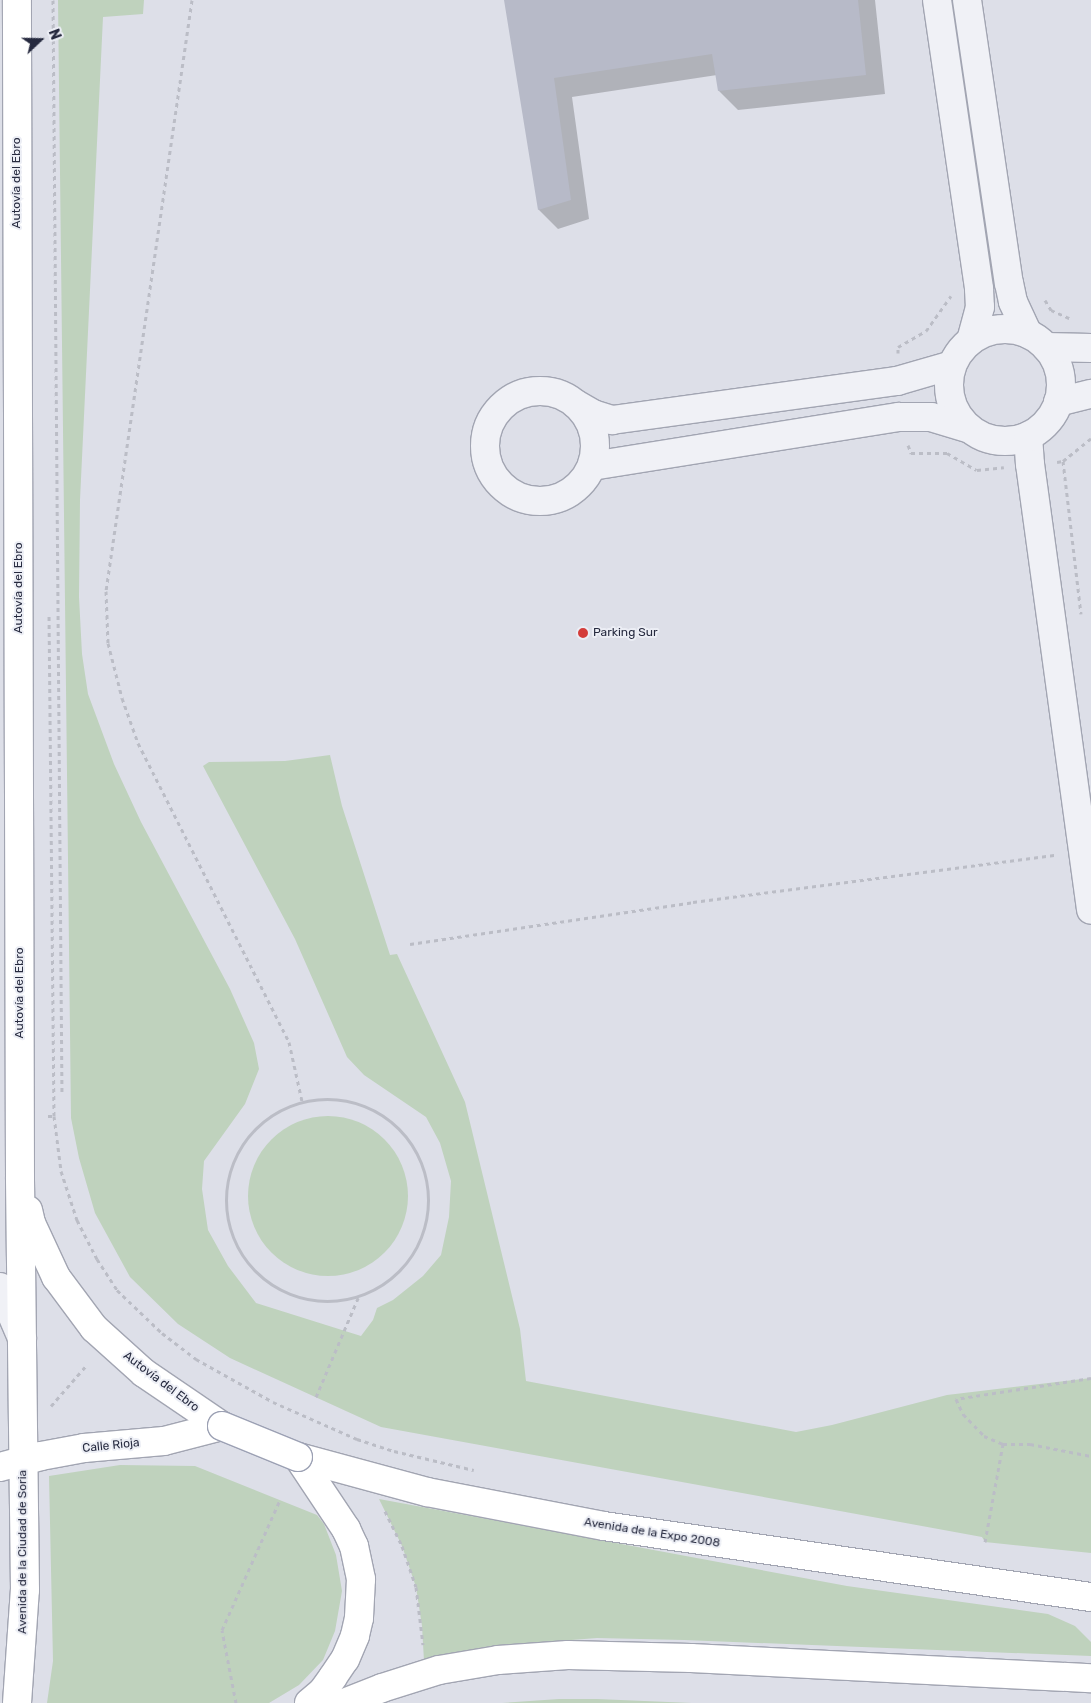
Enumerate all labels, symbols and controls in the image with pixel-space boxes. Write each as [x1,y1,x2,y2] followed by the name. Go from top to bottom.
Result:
[15,15,65,65] north arrow
[45,27,64,42] text: N
[10,137,24,229] street label: Autovía del Ebro
[12,542,26,634] street label: Autovía del Ebro
[593,626,657,640] place label: Parking Sur
[577,627,589,639] marker: Parking Sur
[13,947,27,1039] street label: Autovía del Ebro
[120,1349,202,1415] street label: Autovía del Ebro
[82,1436,140,1456] street label: Calle Rioja
[16,1470,30,1634] street label: Avenida de la Ciudad de Soria
[583,1515,721,1551] street label: Avenida de la Expo 2008

